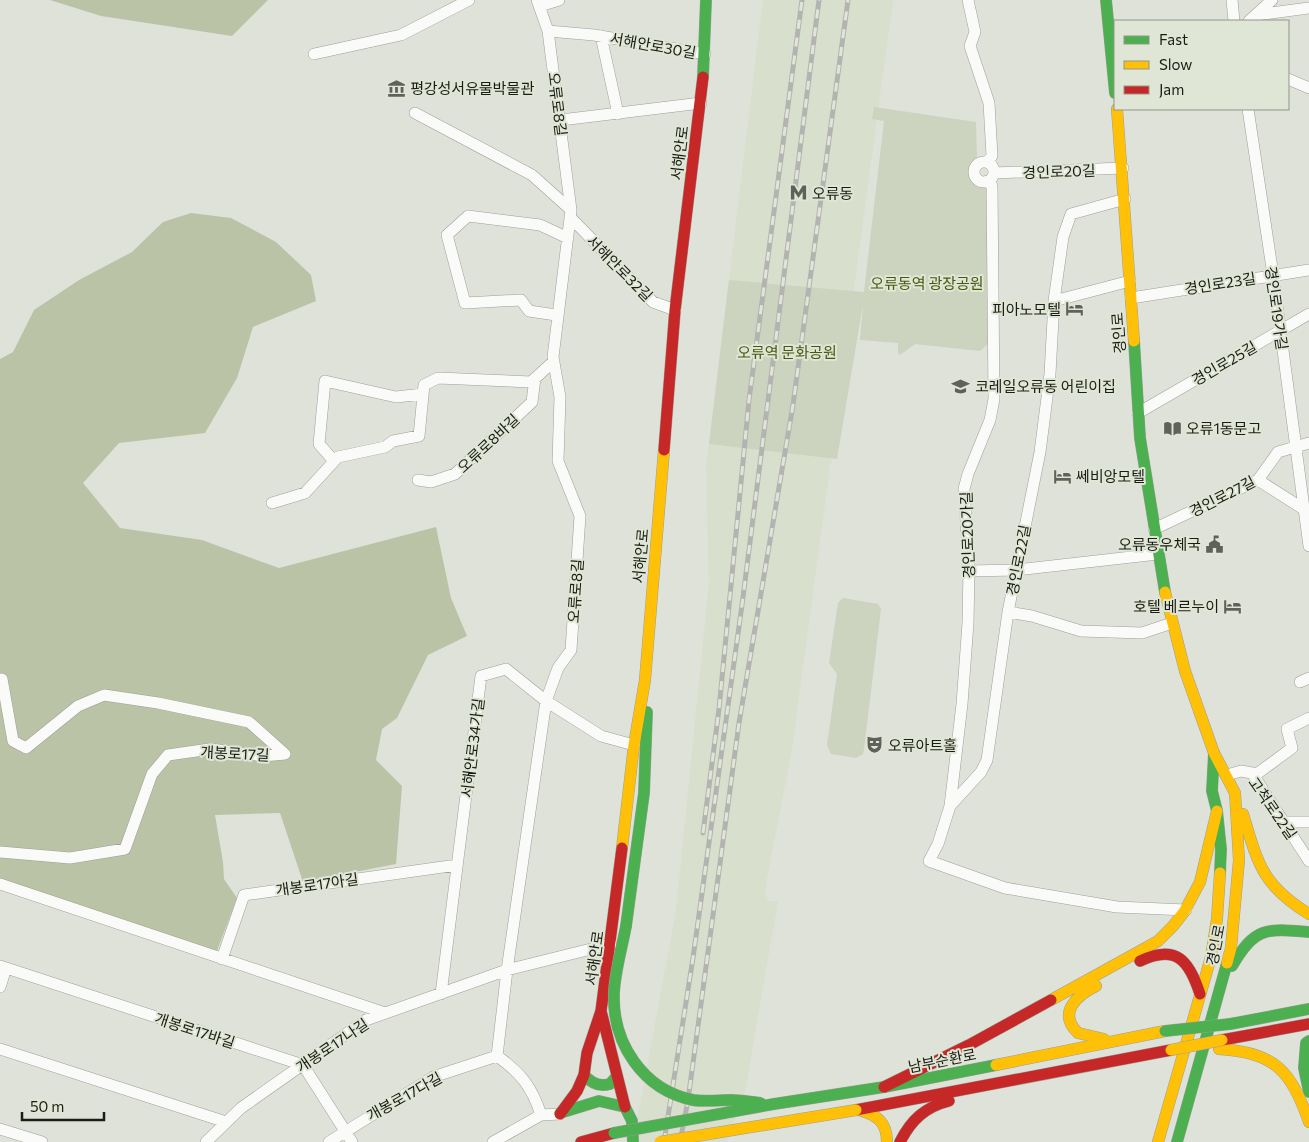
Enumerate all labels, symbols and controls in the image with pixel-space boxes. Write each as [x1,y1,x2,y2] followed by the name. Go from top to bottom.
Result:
[1114,20,1289,110] legend
[608,29,698,61] street label: 서해안로30길
[1159,30,1188,48] text: Fast
[1159,55,1192,73] text: Slow
[545,71,571,137] street label: 오류로8길
[386,78,406,98] museum icon: 평강성서유물박물관
[410,79,534,97] place label: 평강성서유물박물관
[1159,80,1184,98] text: Jam
[667,125,691,181] street label: 서해안로
[1022,161,1096,181] street label: 경인로20길
[788,183,808,203] metro station icon: 오류동
[812,184,853,202] place label: 오류동
[583,231,657,305] street label: 서해안로32길
[1262,265,1292,351] street label: 경인로19가길
[1183,268,1257,298] street label: 경인로23길
[870,274,984,292] park label: 오류동역 광장공원
[1065,299,1085,319] hotel icon: 피아노모텔
[992,300,1061,318] place label: 피아노모텔
[1108,312,1128,354] street label: 경인로
[1188,337,1260,389] street label: 경인로25길
[737,343,837,361] park label: 오류역 문화공원
[951,376,971,396] school or university icon: 코레일오류동 어린이집
[975,377,1116,395] place label: 코레일오류동 어린이집
[453,410,523,476] street label: 오류로8바길
[1162,418,1182,438] library icon: 오류1동문고
[1186,419,1262,437] place label: 오류1동문고
[1052,466,1072,486] hotel icon: 쎄비앙모텔
[1076,467,1145,485] place label: 쎄비앙모텔
[1186,472,1258,520] street label: 경인로27길
[956,491,978,579] street label: 경인로20가길
[1002,523,1034,597] street label: 경인로22길
[629,528,651,584] street label: 서해안로
[1205,534,1225,554] public building icon: 오류동우체국
[1118,535,1201,553] place label: 오류동우체국
[564,558,586,624] street label: 오류로8길
[1223,596,1243,616] hotel icon: 호텔 베르누이
[1133,597,1219,615] place label: 호텔 베르누이
[457,697,487,799] street label: 서해안로34가길
[864,735,884,755] theatre icon: 오류아트홀
[888,736,957,754] place label: 오류아트홀
[200,742,270,764] street label: 개봉로17길
[1245,773,1301,843] street label: 고척로22길
[274,869,360,899] street label: 개봉로17아길
[1202,923,1228,967] street label: 경인로
[581,929,607,987] street label: 서해안로
[153,1009,237,1051] street label: 개봉로17바길
[292,1014,372,1076] street label: 개봉로17나길
[906,1045,978,1075] street label: 남부순환로
[363,1068,445,1124] street label: 개봉로17다길
[22,1090,105,1122] scale bar
[30,1097,64,1115] text: 50 m

